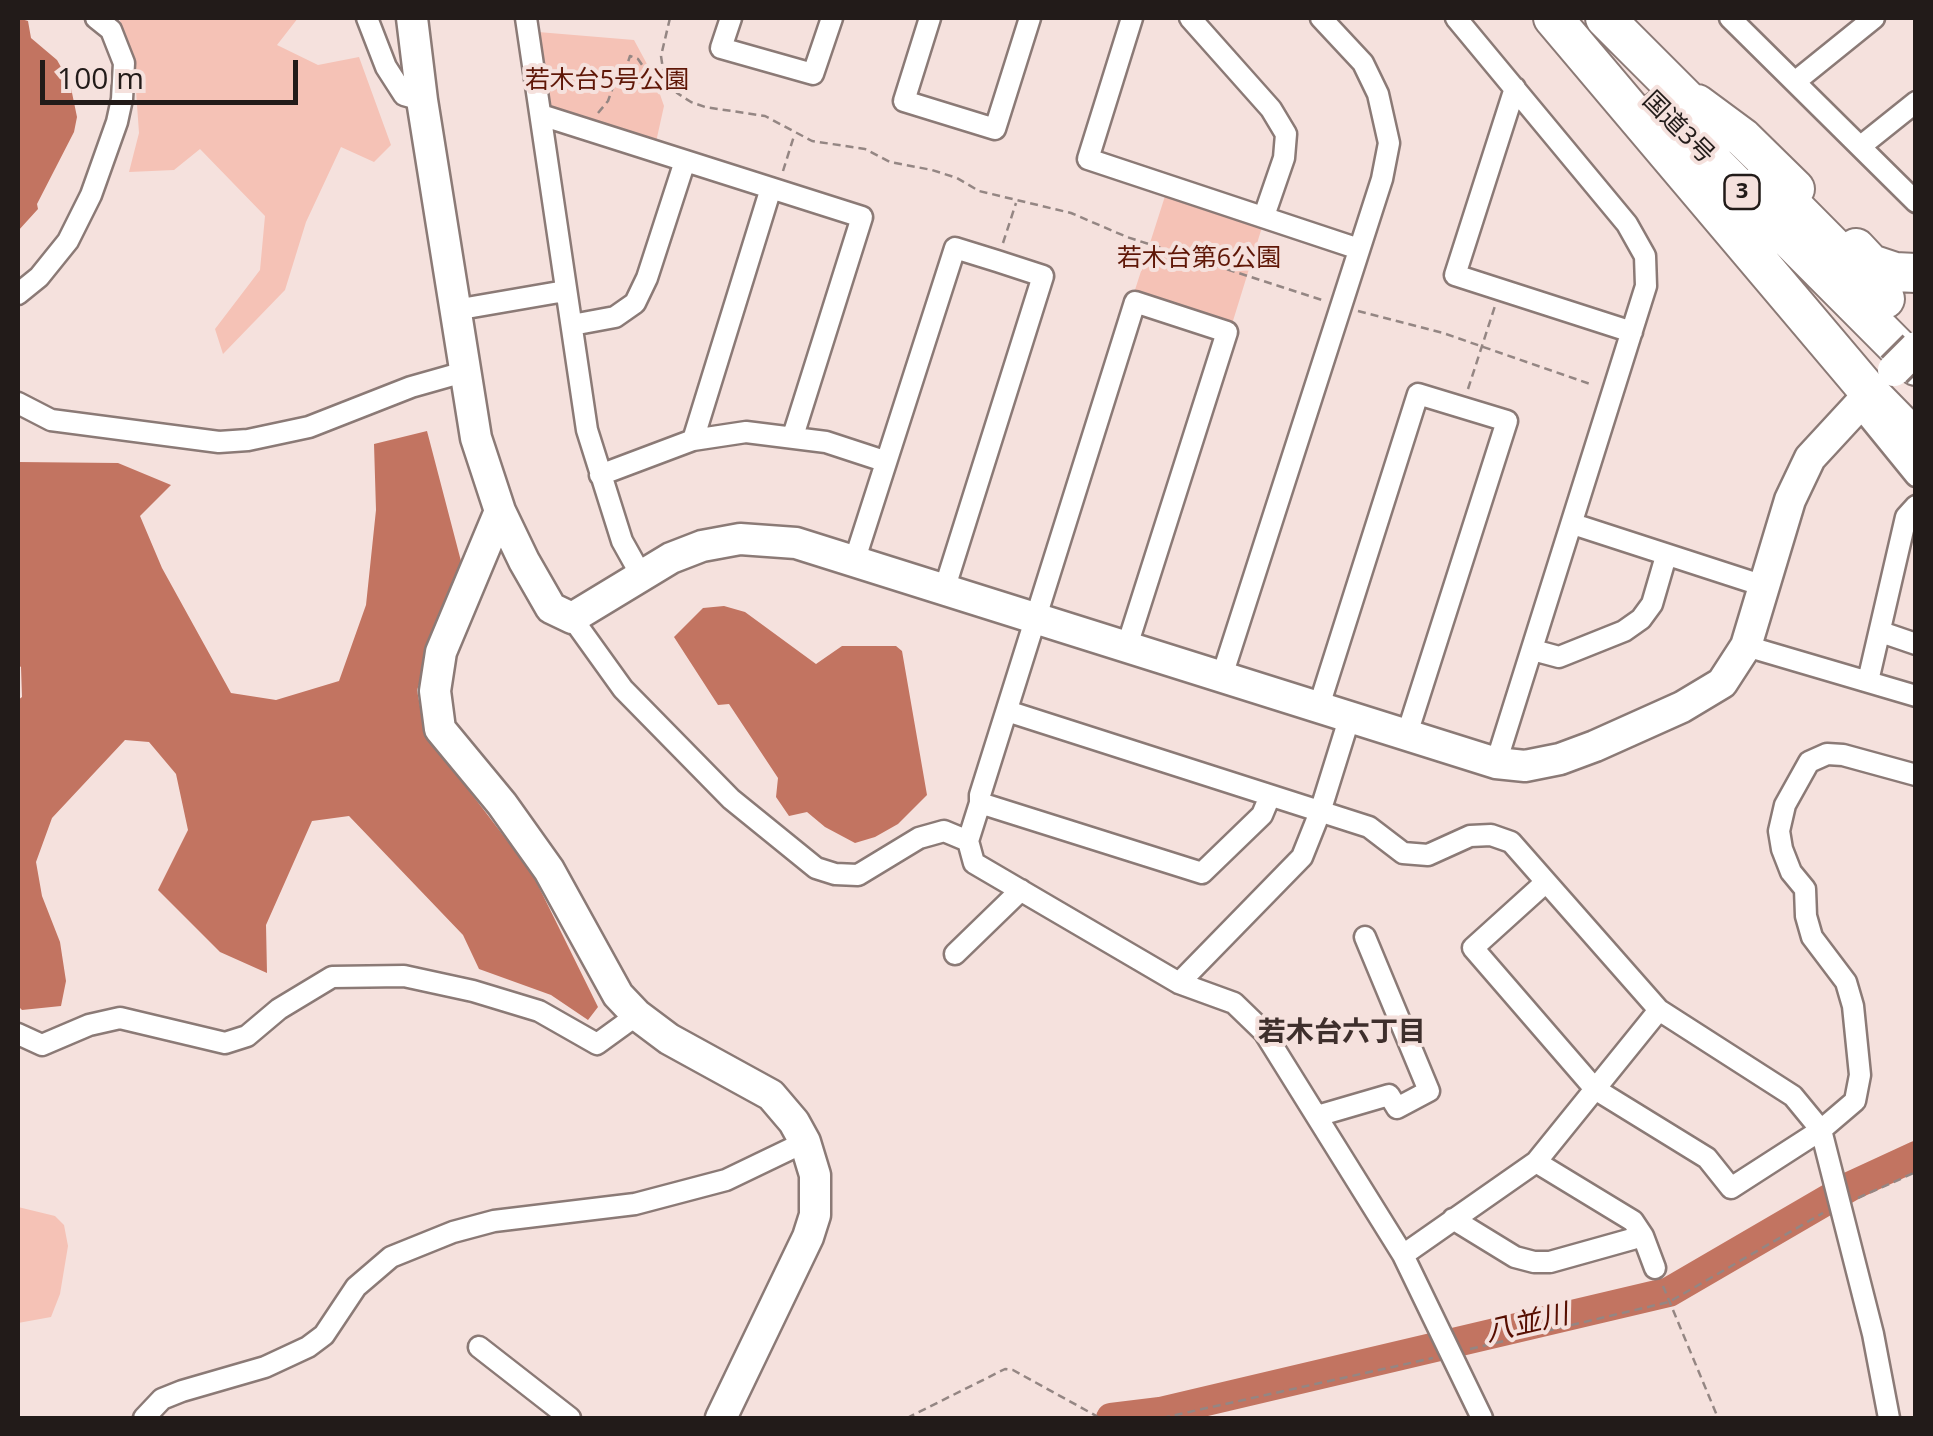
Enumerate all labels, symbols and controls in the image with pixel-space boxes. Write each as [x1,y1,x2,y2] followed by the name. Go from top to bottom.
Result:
[45,40,302,102] scale bar
[57,57,144,98] text: 100 m
[525,66,689,96] park label: 若木台5号公園
[1636,86,1720,170] street label: 国道3号
[1724,175,1760,209] road number: 3
[1117,244,1281,274] park label: 若木台第6公園
[1258,1016,1426,1050] district label: 若木台六丁目
[1482,1298,1572,1350] water label: 八並川

